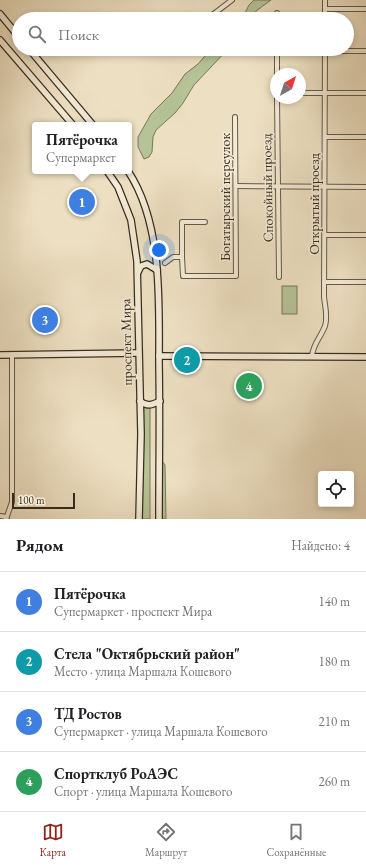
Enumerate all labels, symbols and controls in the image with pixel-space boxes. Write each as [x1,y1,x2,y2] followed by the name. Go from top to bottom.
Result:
[12,12,354,56] search box
[26,23,48,45] icon: search
[58,25,99,44] text: Поиск
[270,68,306,104] north arrow
[32,122,132,174] popup
[46,130,118,149] text: Пятёрочка
[216,133,234,261] street label: Богатырский переулок
[257,133,277,243] street label: Спокойный проезд
[46,149,116,166] text: Супермаркет
[305,153,323,255] street label: Открытый проезд
[69,187,95,217] pin: 1
[149,240,169,260] your location
[116,298,136,386] street label: проспект Мира
[32,305,58,335] pin: 3
[174,345,200,375] pin: 2
[236,371,262,401] pin: 4
[318,471,354,507] map controls
[318,471,354,507] button: locate
[12,491,75,510] scale bar
[18,493,45,507] text: 100 m
[16,534,64,556] text: Рядом
[291,537,350,554] text: Найдено: 4
[54,584,126,603] text: Пятёрочка
[26,593,32,610] text: 1
[319,593,350,610] text: 140 m
[54,603,212,620] text: Супермаркет · проспект Мира
[54,644,240,663] text: Стела "Октябрьский район"
[26,653,32,670] text: 2
[319,653,350,670] text: 180 m
[54,663,232,680] text: Место · улица Маршала Кошевого
[54,704,122,723] text: ТД Ростов
[26,713,32,730] text: 3
[319,713,350,730] text: 210 m
[54,723,268,740] text: Супермаркет · улица Маршала Кошевого
[54,764,178,783] text: Спортклуб РоАЭС
[26,773,32,790] text: 4
[319,773,350,790] text: 260 m
[54,783,232,800] text: Спорт · улица Маршала Кошевого
[40,821,66,859] tab: Карта
[145,821,187,859] tab: Маршрут
[266,821,326,859] tab: Сохранённые

